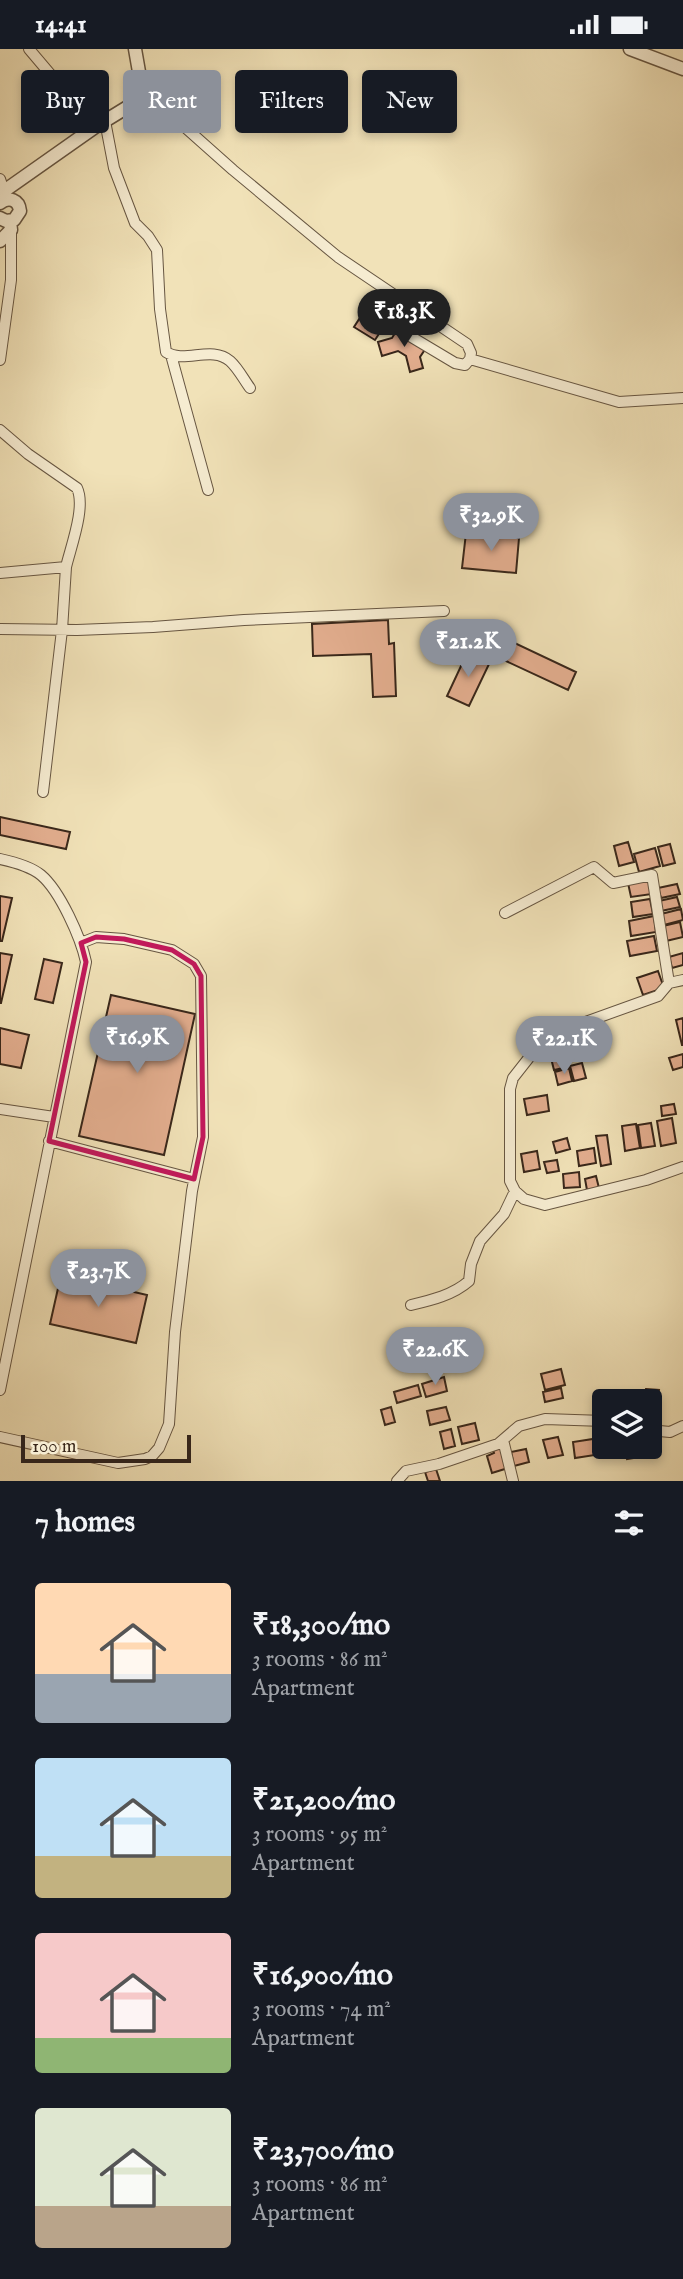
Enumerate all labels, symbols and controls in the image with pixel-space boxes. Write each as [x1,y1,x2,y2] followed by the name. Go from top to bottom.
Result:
[35,8,87,41] text: 14:41
[21,70,109,133] chip: Buy
[123,70,221,133] chip: Rent
[235,70,348,133] chip: Filters
[362,70,457,133] chip: New
[347,289,461,349] pin: ₹18.3K
[374,297,434,326] text: ₹18.3K
[434,493,548,553] pin: ₹32.9K
[459,501,523,530] text: ₹32.9K
[411,619,525,679] pin: ₹21.2K
[436,627,500,656] text: ₹21.2K
[80,1016,194,1075] pin: ₹16.9K
[507,1017,621,1076] pin: ₹22.1K
[105,1023,169,1052] text: ₹16.9K
[532,1024,596,1053] text: ₹22.1K
[41,1249,155,1309] pin: ₹23.7K
[66,1257,130,1286] text: ₹23.7K
[378,1327,492,1387] pin: ₹22.6K
[402,1335,468,1364] text: ₹22.6K
[592,1389,662,1459] map controls
[592,1389,662,1459] button: layers
[21,1432,191,1464] scale bar
[32,1435,76,1459] text: 100 m
[35,1504,135,1542] text: 7 homes
[610,1504,648,1542] icon: filters
[252,1607,390,1645] text: ₹18,300/mo
[91,1611,175,1695] icon: home
[252,1645,388,1674] text: 3 rooms · 86 m²
[252,1674,355,1703] text: Apartment
[252,1782,395,1820] text: ₹21,200/mo
[91,1786,175,1870] icon: home
[252,1820,387,1849] text: 3 rooms · 95 m²
[252,1849,355,1878] text: Apartment
[252,1957,393,1995] text: ₹16,900/mo
[91,1961,175,2045] icon: home
[252,1995,391,2024] text: 3 rooms · 74 m²
[252,2024,355,2053] text: Apartment
[252,2132,394,2170] text: ₹23,700/mo
[91,2136,175,2220] icon: home
[252,2170,388,2199] text: 3 rooms · 86 m²
[252,2199,355,2228] text: Apartment

